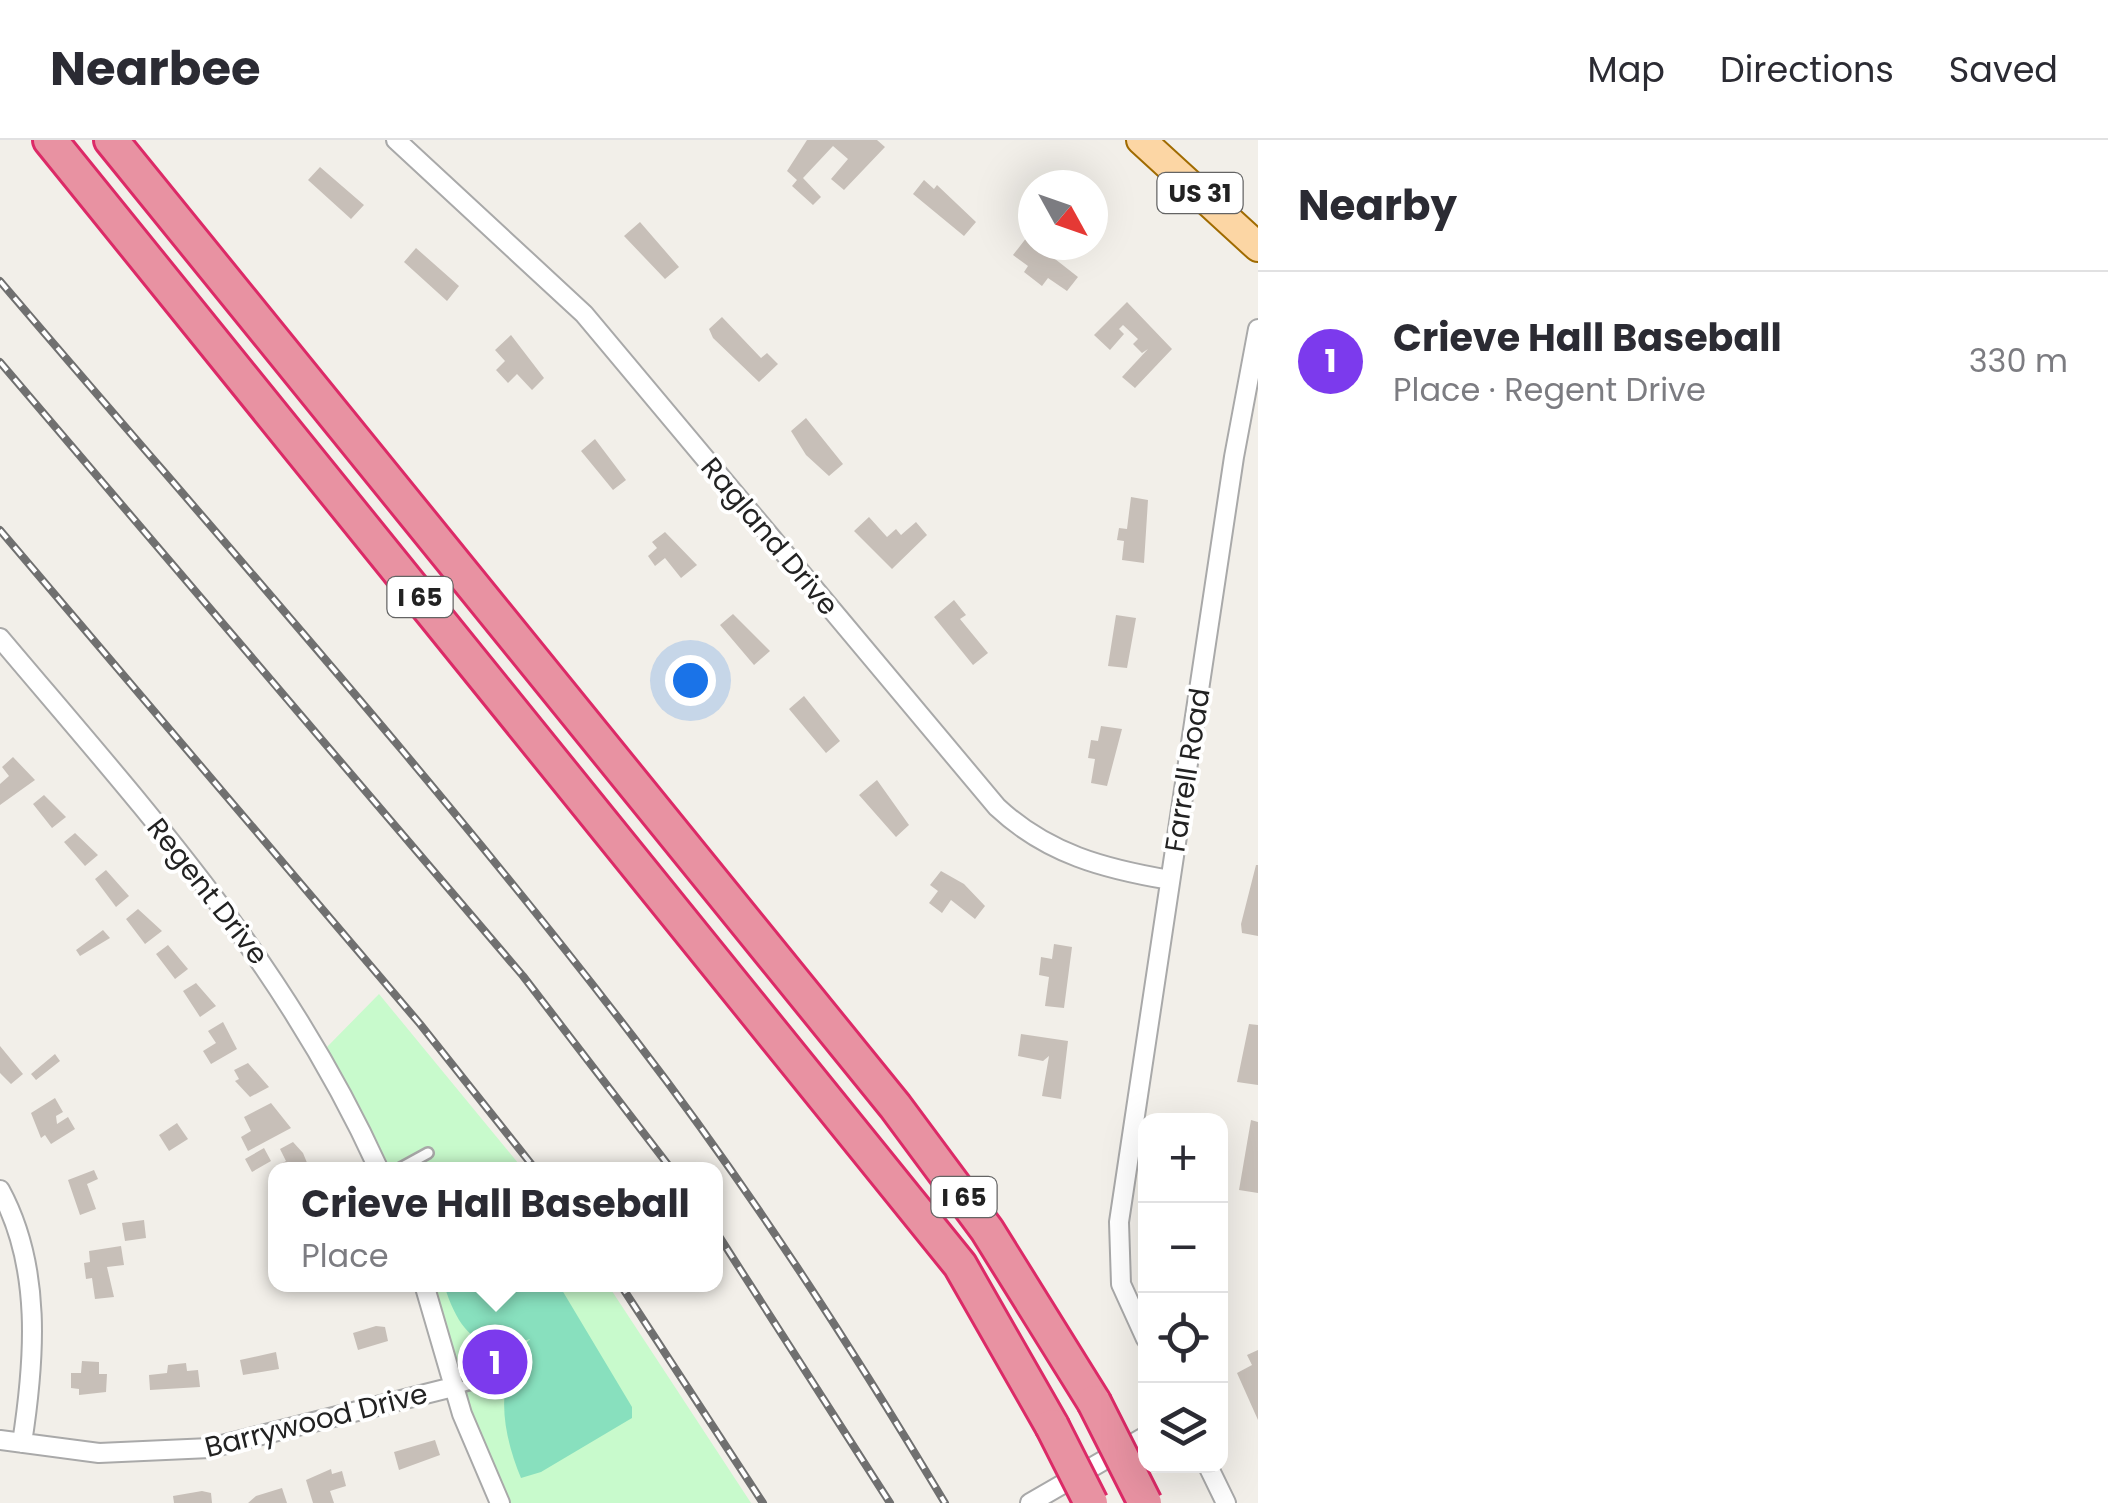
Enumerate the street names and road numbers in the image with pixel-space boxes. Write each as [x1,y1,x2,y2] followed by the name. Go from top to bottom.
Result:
[1158,173,1242,213] road number: US 31
[692,449,847,624] street label: Ragland Drive
[388,577,452,617] road number: I 65
[1155,685,1220,855] street label: Farrell Road
[138,810,277,973] street label: Regent Drive
[932,1177,996,1217] road number: I 65
[201,1374,432,1467] street label: Barrywood Drive

